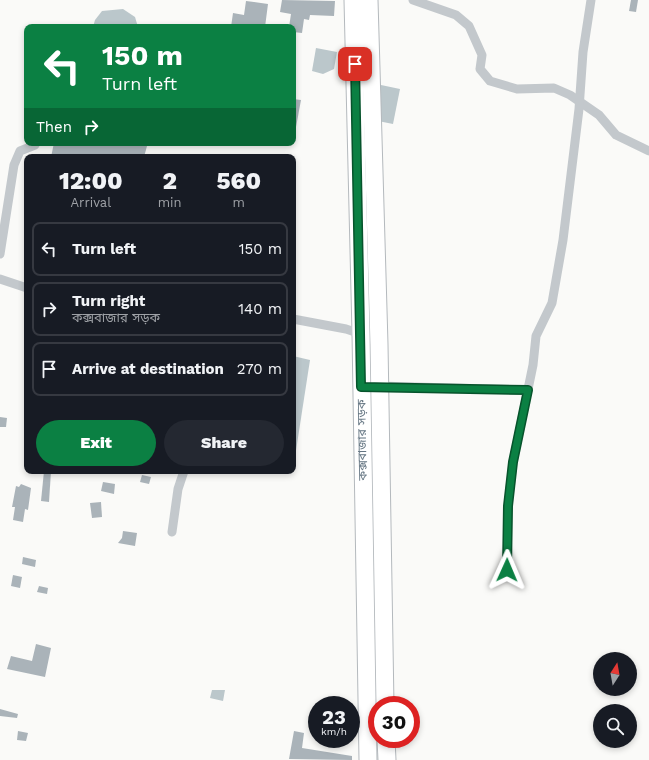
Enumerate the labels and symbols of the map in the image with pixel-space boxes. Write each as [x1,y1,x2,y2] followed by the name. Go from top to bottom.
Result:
[338,47,372,81] pin
[354,399,370,482] street label: কক্সবাজার সড়ক
[486,549,528,591] position arrow
[593,652,637,696] north arrow
[368,696,420,748] speed limit sign: 30

